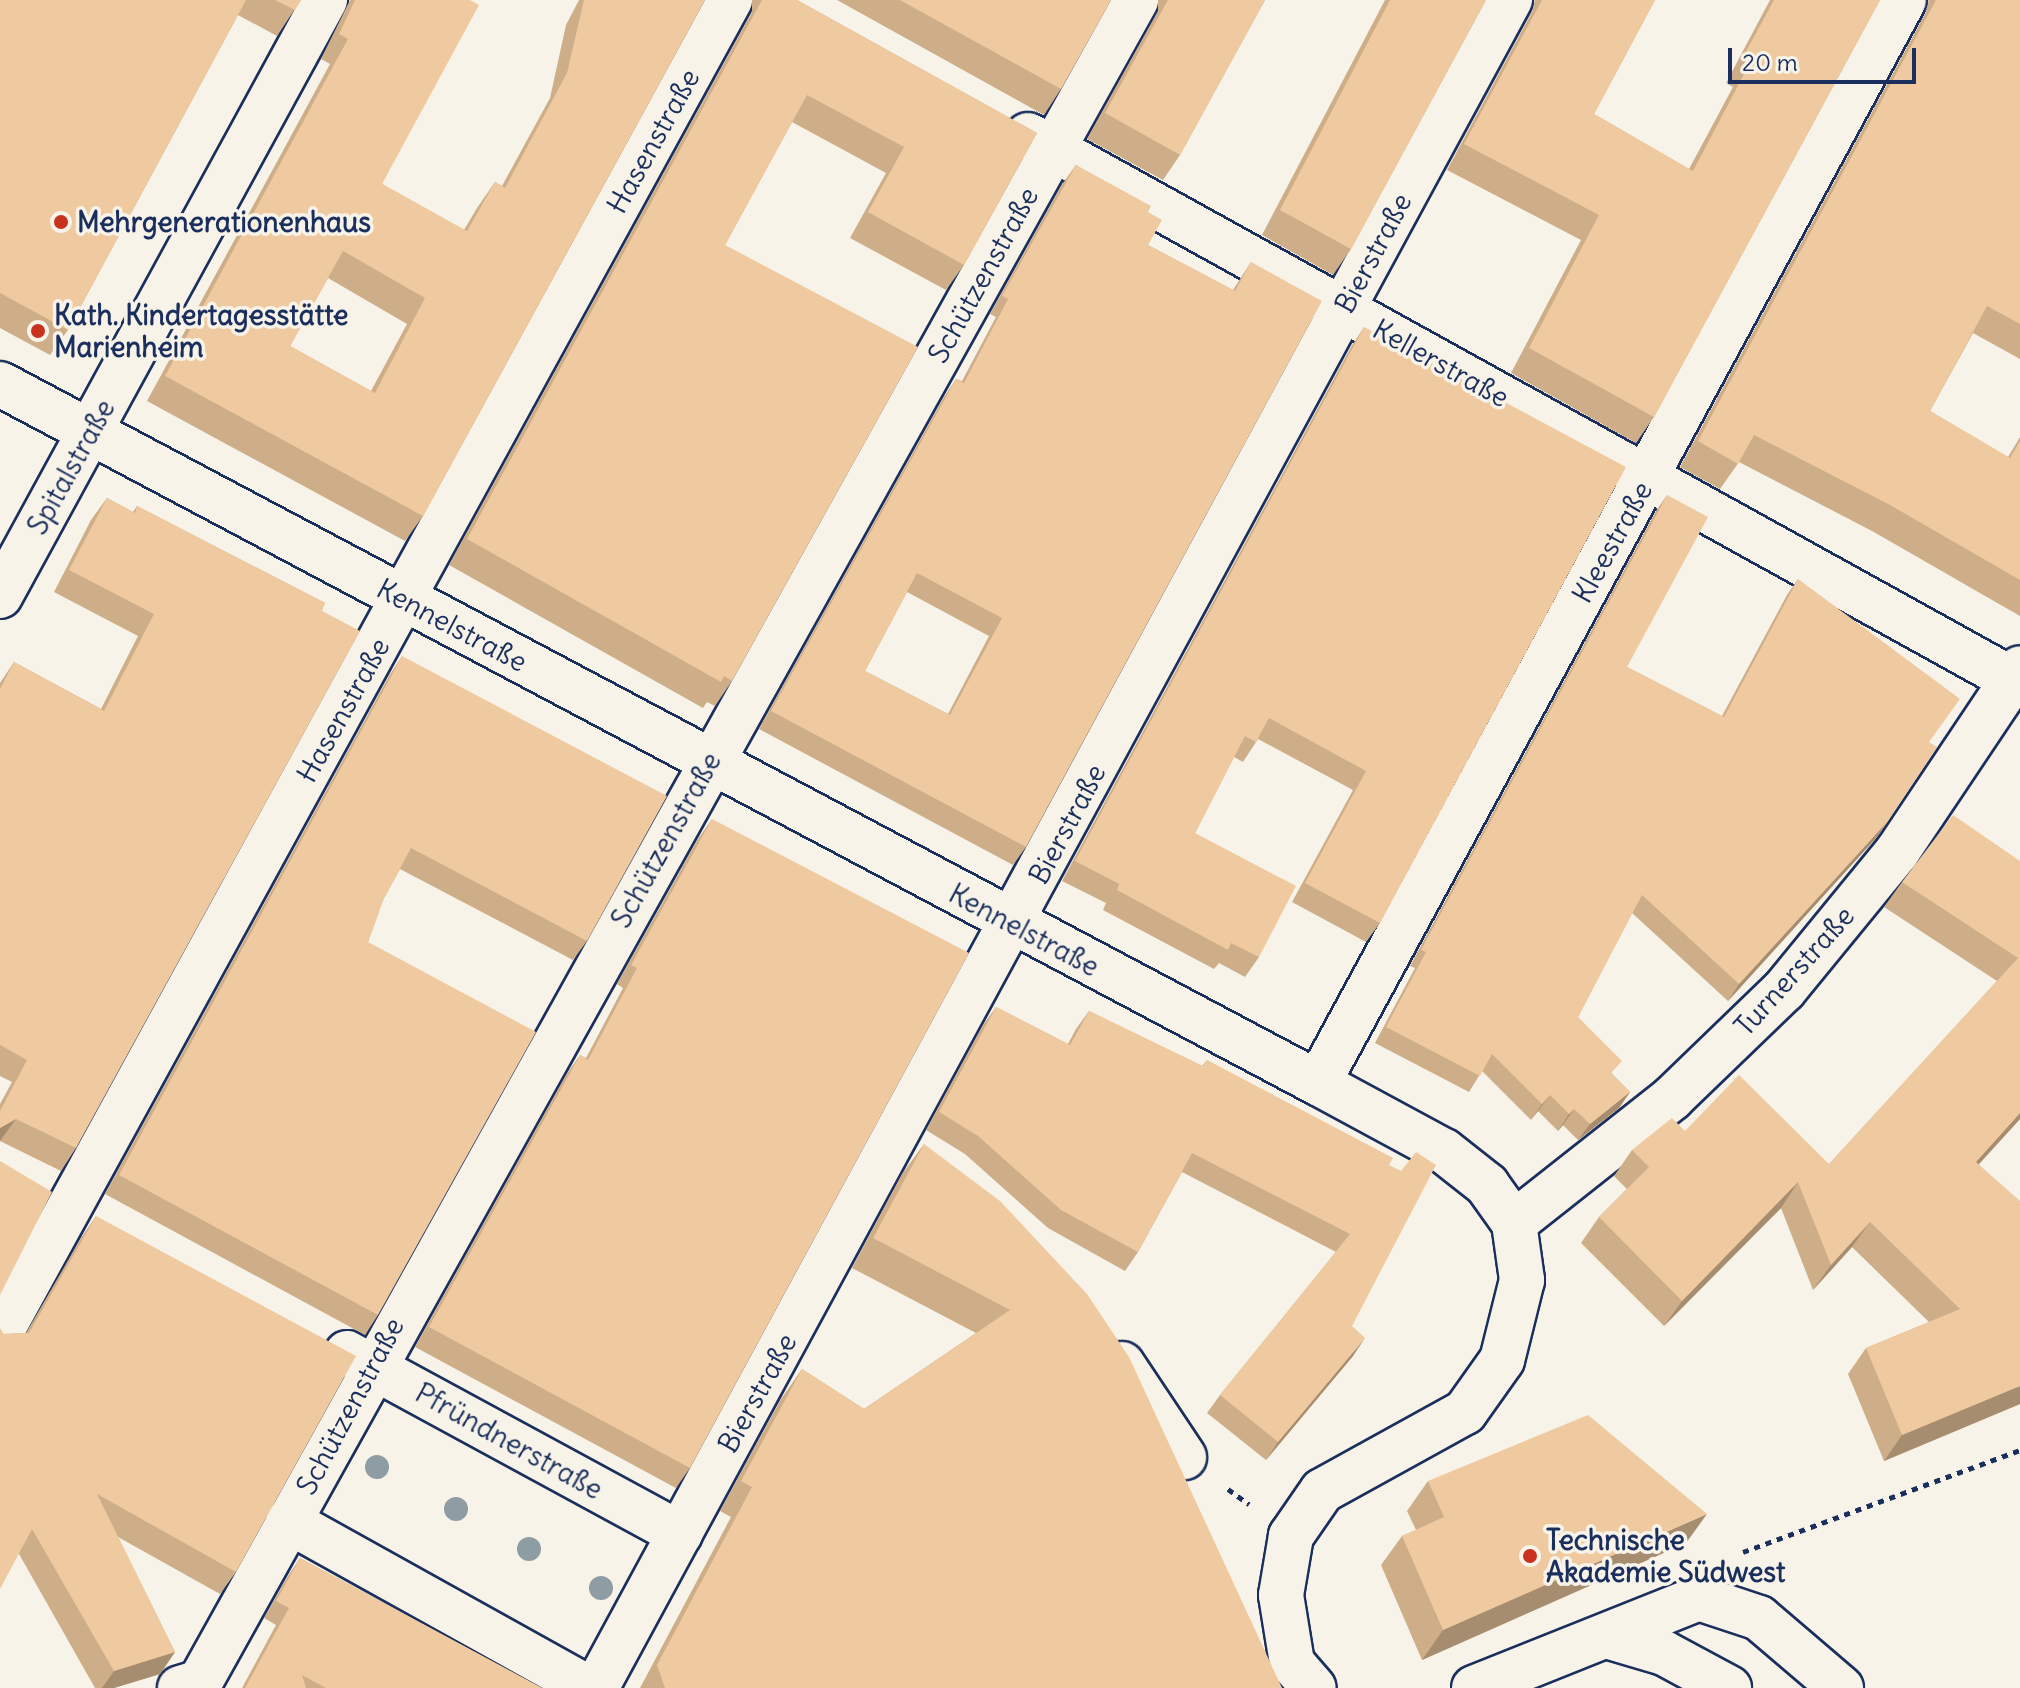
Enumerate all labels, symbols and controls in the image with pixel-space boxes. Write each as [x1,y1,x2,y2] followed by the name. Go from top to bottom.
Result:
[1732,32,1920,82] scale bar
[1742,47,1798,77] text: 20 m
[600,63,706,219] street label: Hasenstraße
[921,181,1045,369] street label: Schützenstraße
[1327,187,1419,319] street label: Bierstraße
[77,205,371,239] place label: Mehrgenerationenhaus
[52,213,70,231] marker: Mehrgenerationenhaus
[54,298,348,364] place label: Kath. Kindertagesstätte Marienheim
[1367,312,1515,414] street label: Kellerstraße
[29,322,47,340] marker: Kath. Kindertagesstätte Marienheim
[20,394,122,540] street label: Spitalstraße
[1565,476,1659,608] street label: Kleestraße
[371,571,533,679] street label: Kennelstraße
[290,632,396,788] street label: Hasenstraße
[604,746,728,934] street label: Schützenstraße
[1021,758,1113,890] street label: Bierstraße
[943,876,1105,984] street label: Kennelstraße
[1727,899,1861,1043] street label: Turnerstraße
[289,1312,411,1500] street label: Schützenstraße
[711,1328,803,1458] street label: Bierstraße
[410,1376,608,1506] street label: Pfründnerstraße
[1546,1523,1785,1589] place label: Technische Akademie Südwest
[1521,1547,1539,1565] marker: Technische Akademie Südwest

